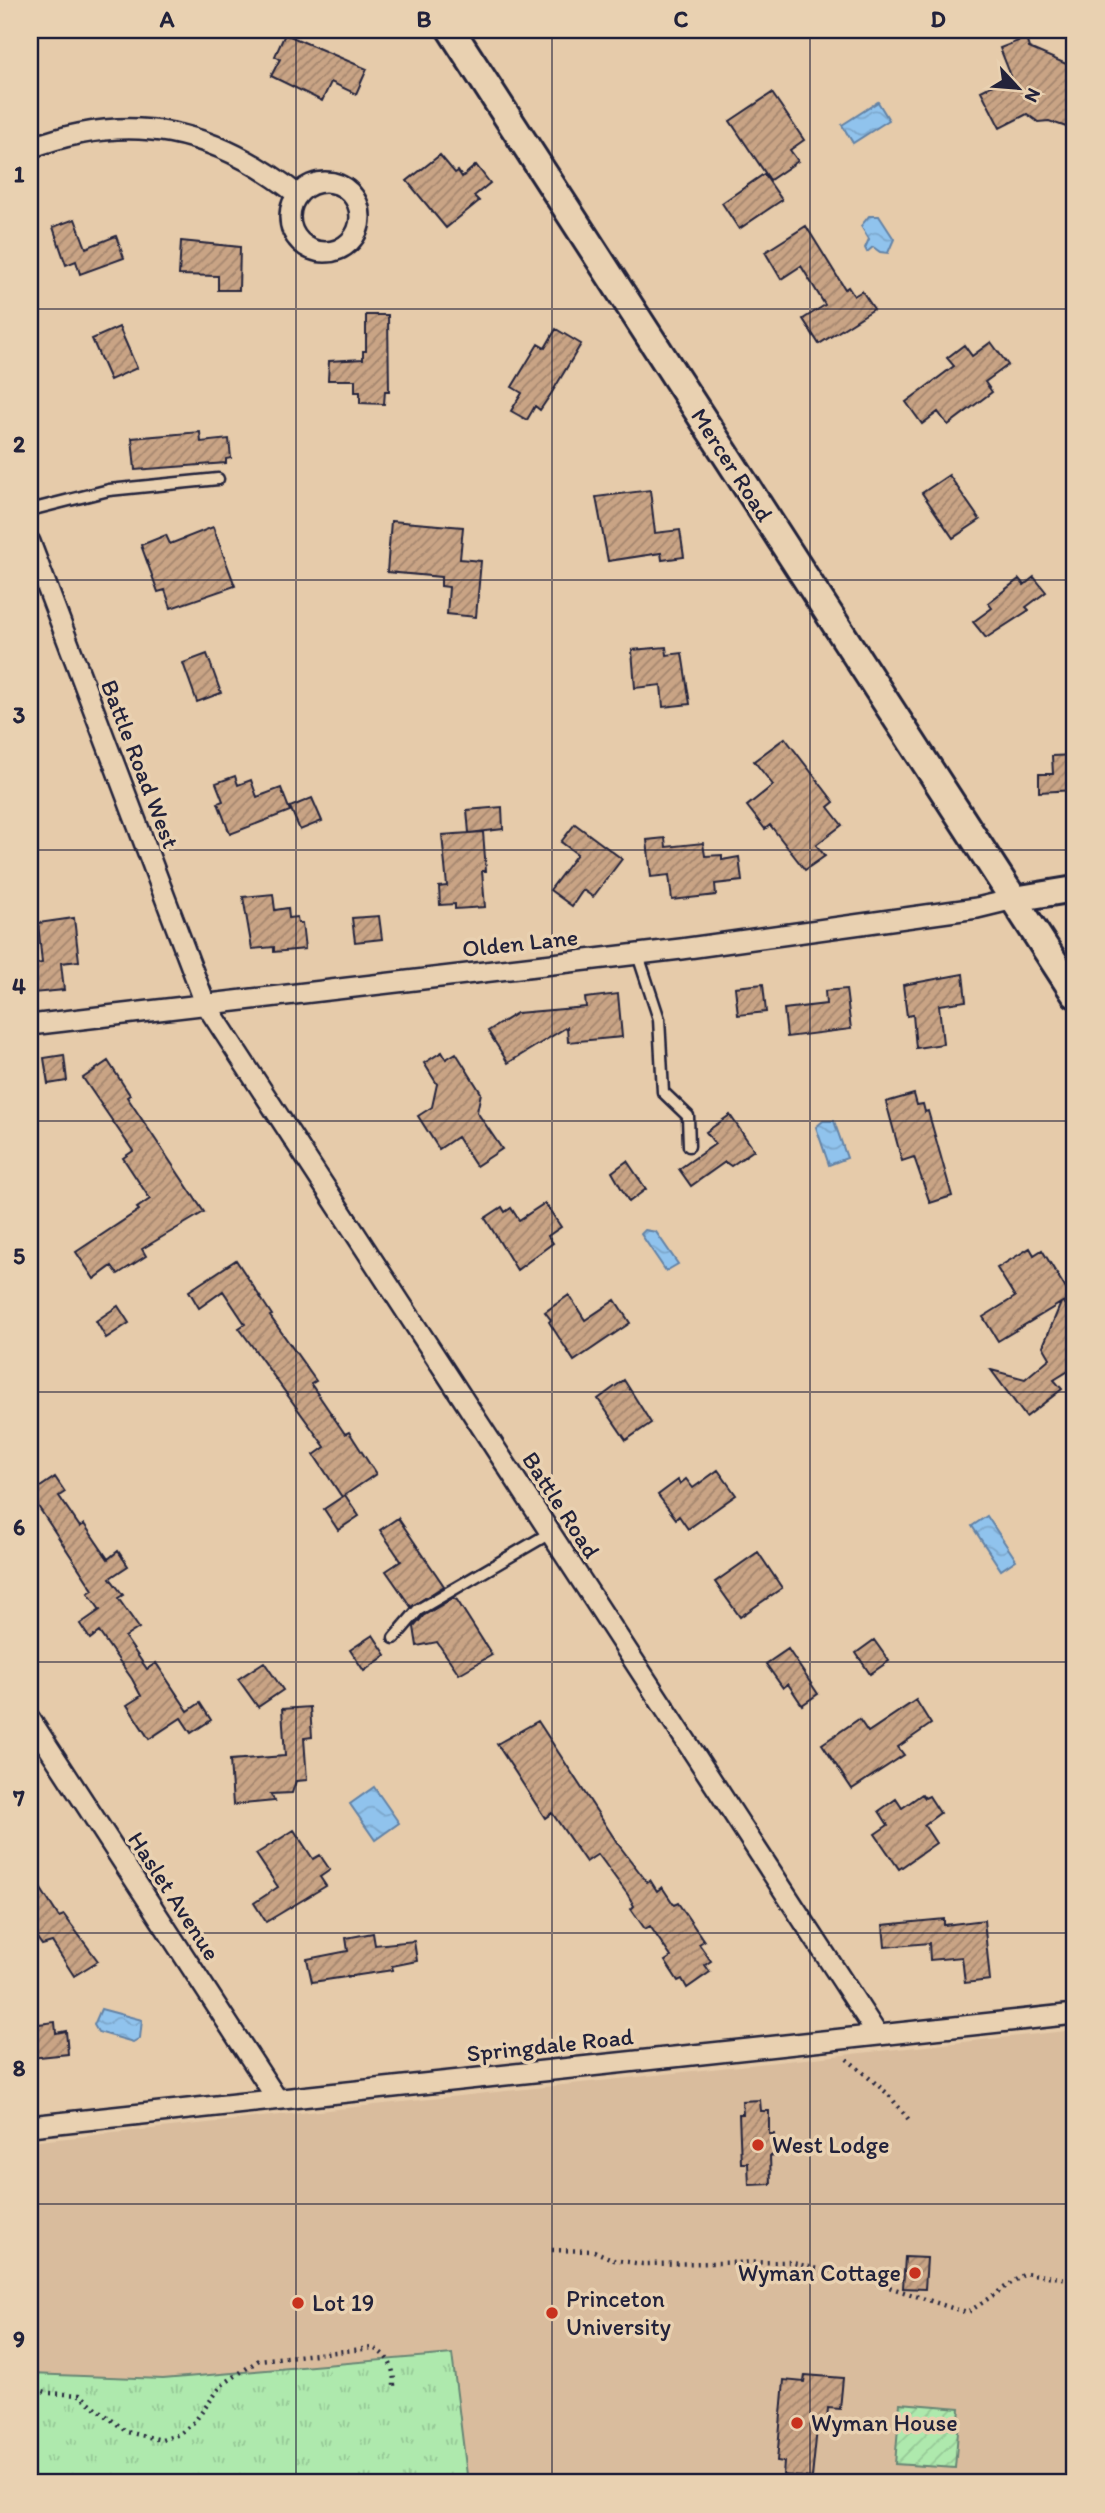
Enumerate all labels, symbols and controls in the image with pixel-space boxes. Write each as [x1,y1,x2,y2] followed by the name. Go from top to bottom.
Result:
[159,5,175,33] text: A
[417,5,432,33] text: B
[674,5,689,33] text: C
[930,5,946,33] text: D
[982,52,1052,122] north arrow
[1020,84,1046,106] text: N
[14,160,25,188] text: 1
[685,403,780,527] street label: Mercer Road
[13,430,26,458] text: 2
[95,675,186,852] street label: Battle Road West
[13,701,26,729] text: 3
[460,922,579,963] street label: Olden Lane
[12,972,26,1000] text: 4
[13,1242,25,1270] text: 5
[516,1446,607,1564] street label: Battle Road
[13,1513,25,1541] text: 6
[12,1784,25,1812] text: 7
[122,1826,227,1966] street label: Haslet Avenue
[465,2021,635,2068] street label: Springdale Road
[13,2054,26,2082] text: 8
[772,2130,889,2159] place label: West Lodge
[750,2137,766,2153] marker: West Lodge
[738,2258,901,2287] place label: Wyman Cottage
[907,2265,923,2281] marker: Wyman Cottage
[566,2284,671,2341] place label: Princeton University
[312,2288,374,2317] place label: Lot 19
[290,2295,306,2311] marker: Lot 19
[544,2305,560,2321] marker: Princeton University
[13,2325,25,2353] text: 9
[811,2408,958,2437] place label: Wyman House
[789,2415,805,2431] marker: Wyman House

